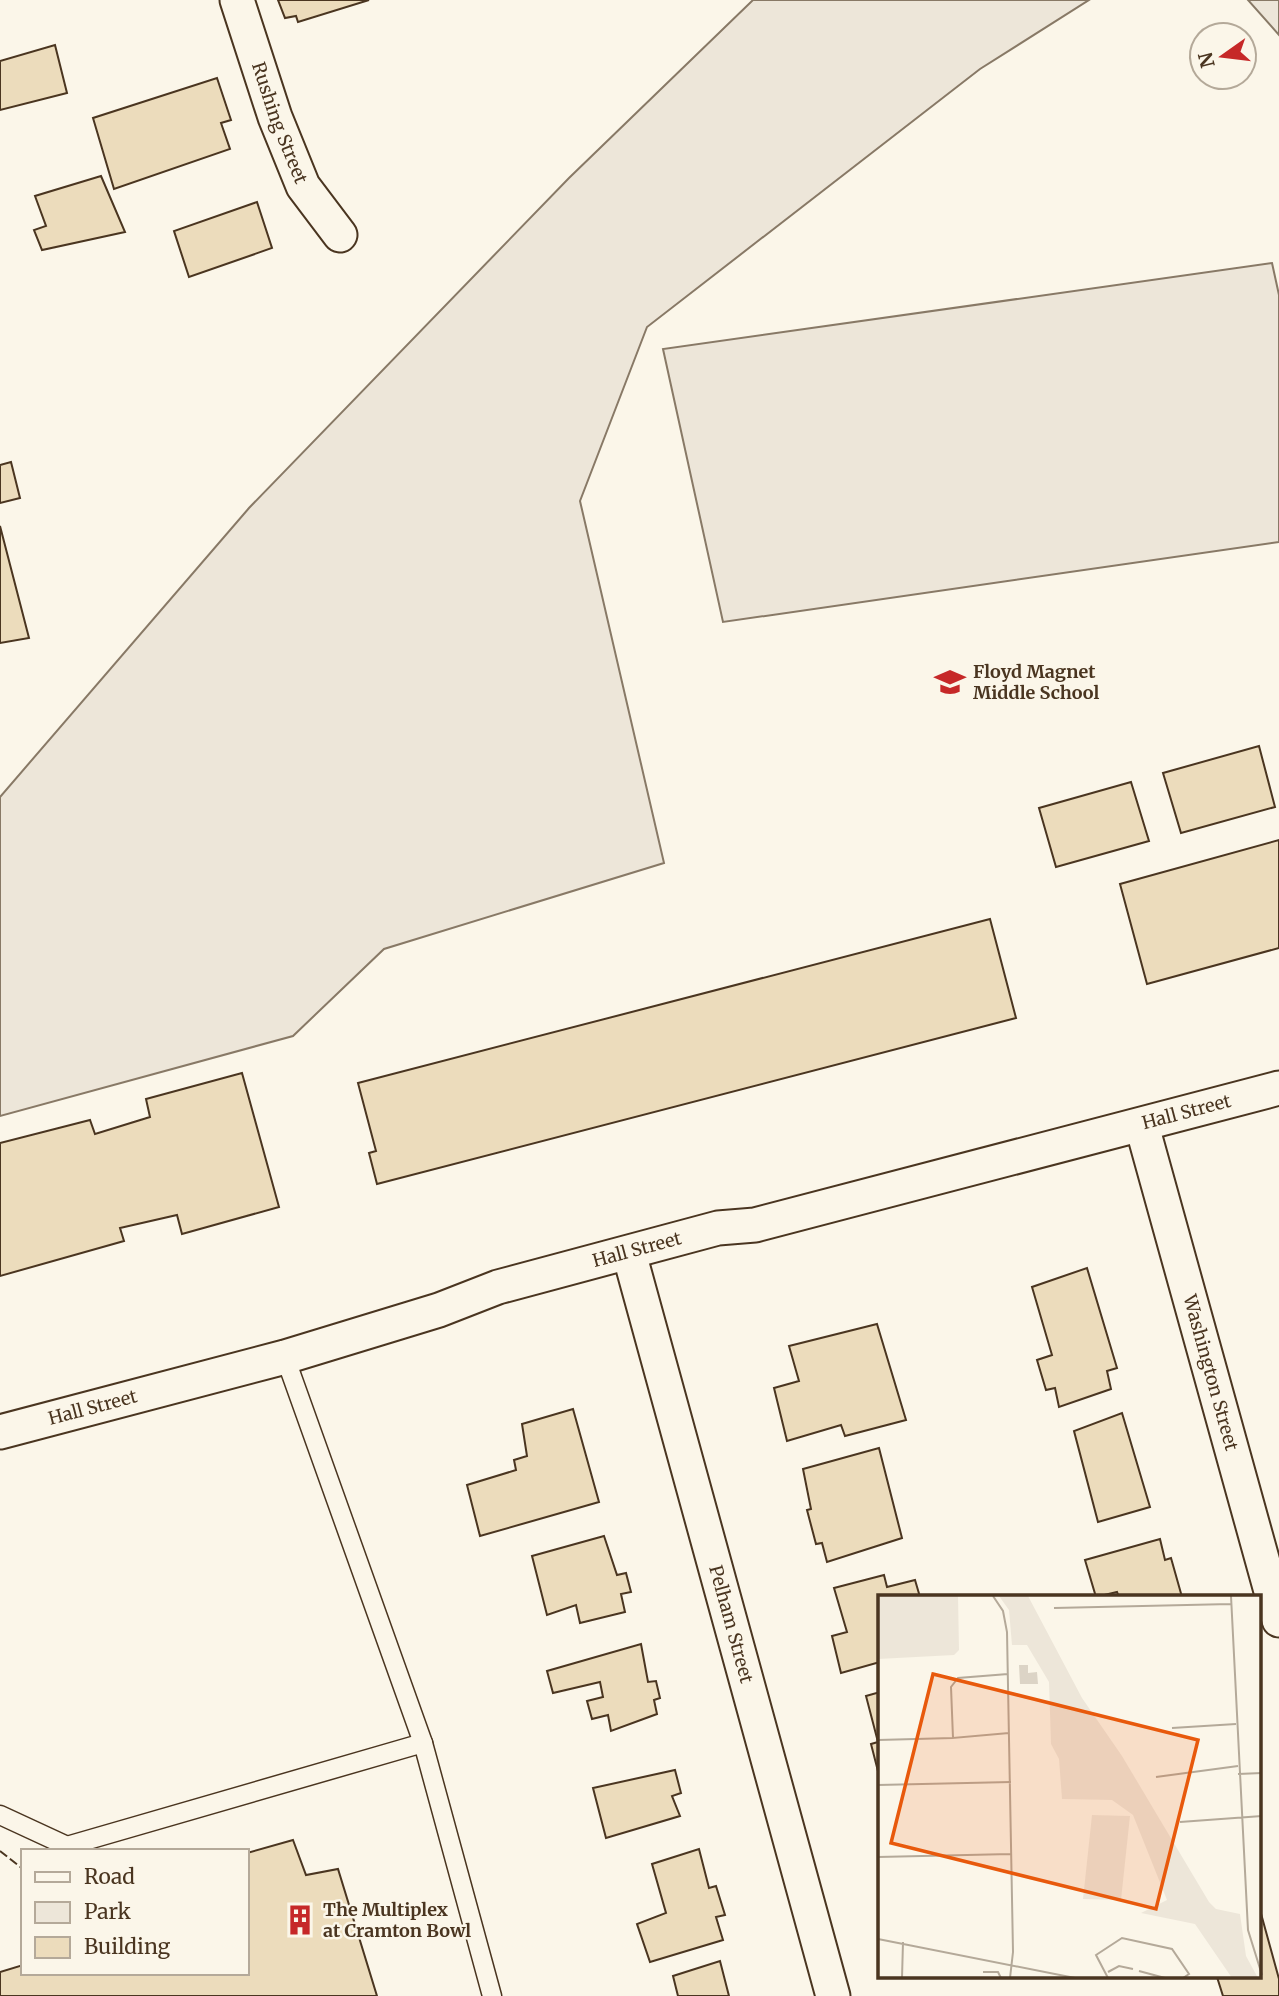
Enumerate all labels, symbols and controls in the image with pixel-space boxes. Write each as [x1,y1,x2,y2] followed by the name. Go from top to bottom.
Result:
[1188,21,1258,91] north arrow
[1193,50,1220,70] text: N
[247,59,313,187] street label: Rushing Street
[973,660,1099,704] place label: Floyd Magnet Middle School
[933,665,967,699] school or university icon: Floyd Magnet Middle School
[1139,1089,1233,1134] street label: Hall Street
[590,1226,684,1272] street label: Hall Street
[1178,1291,1243,1453] street label: Washington Street
[46,1384,140,1430] street label: Hall Street
[704,1563,759,1686] street label: Pelham Street
[878,1595,1262,1979] inset map
[21,1849,248,1975] legend
[84,1863,135,1890] text: Road
[84,1898,131,1925] text: Park
[323,1898,471,1942] place label: The Multiplex at Cramton Bowl
[283,1903,317,1937] building icon: The Multiplex at Cramton Bowl
[84,1933,171,1960] text: Building

